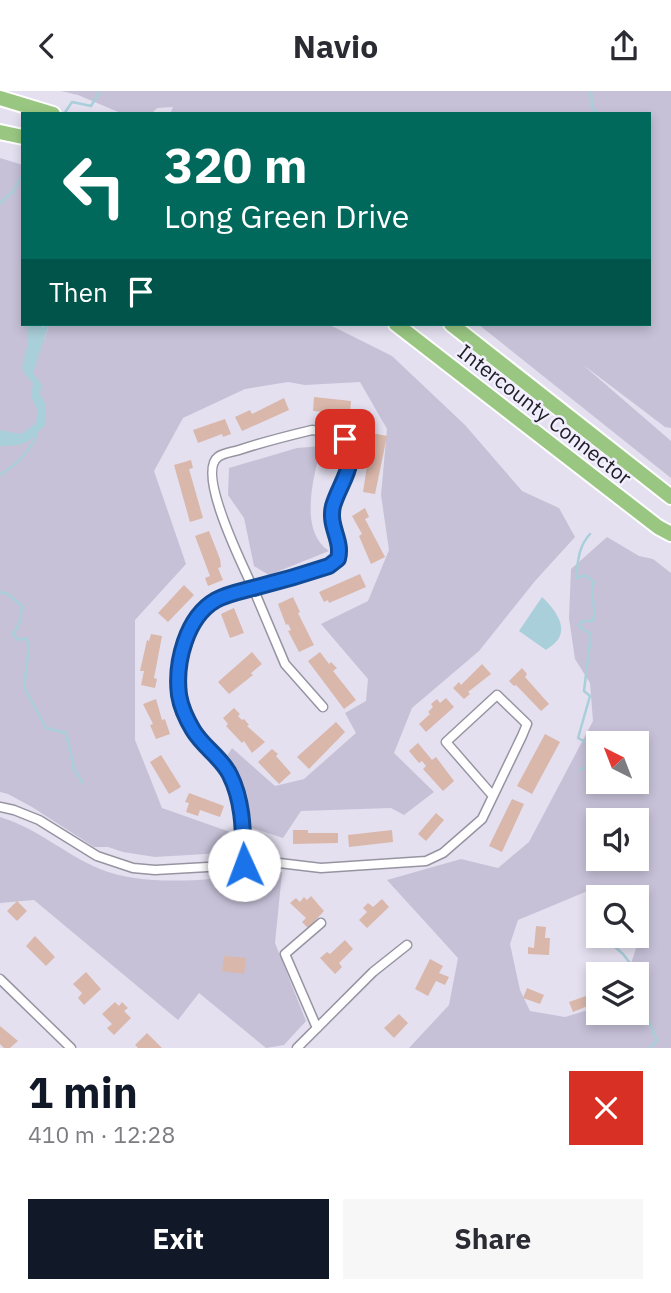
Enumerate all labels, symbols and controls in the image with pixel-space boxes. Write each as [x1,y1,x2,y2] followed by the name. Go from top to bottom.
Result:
[293,25,378,67] text: Navio
[28,27,66,65] icon: back
[605,27,643,65] icon: share
[164,133,308,196] text: 320 m
[49,140,140,231] icon: left
[164,195,409,237] text: Long Green Drive
[122,273,160,311] icon: arrive
[49,275,108,309] text: Then
[452,337,638,491] street label: Intercounty Connector
[315,409,375,469] pin
[326,420,364,458] icon: arrive
[586,731,649,795] north arrow
[586,731,649,1025] map controls
[586,808,649,871] button: sound
[207,828,281,902] position arrow
[586,885,649,948] button: search
[586,962,649,1025] button: layers
[28,1065,138,1120] text: 1 min
[569,1071,643,1145] button: close
[28,1119,175,1149] text: 410 m · 12:28
[28,1199,329,1279] button: Exit
[343,1199,643,1279] button: Share

